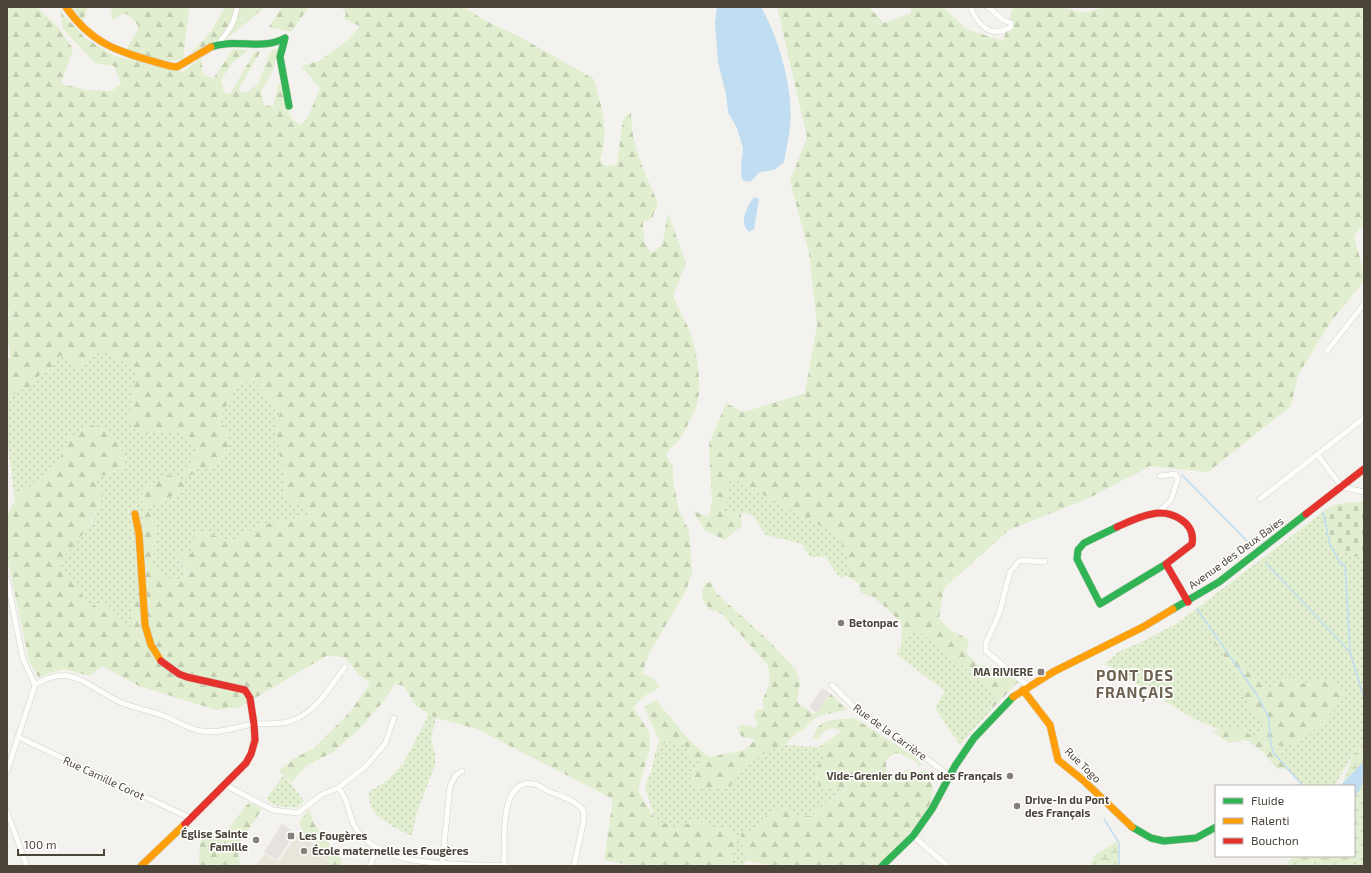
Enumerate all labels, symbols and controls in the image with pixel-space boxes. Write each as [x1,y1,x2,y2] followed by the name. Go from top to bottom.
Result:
[1186,513,1286,591] street label: Avenue des Deux Baies
[849,616,899,629] place label: Betonpac
[836,618,846,628] marker: Betonpac
[973,665,1033,678] place label: MA RIVIERE
[1096,666,1174,703] district label: PONT DES FRANÇAIS
[1036,667,1046,677] marker: MA RIVIERE
[851,701,930,763] street label: Rue de la Carrière
[1063,744,1104,785] street label: Rue Togo
[61,753,147,802] street label: Rue Camille Corot
[826,769,1002,783] place label: Vide-Grenier du Pont des Français
[1005,771,1015,781] marker: Vide-Grenier du Pont des Français
[1215,785,1355,857] legend
[1025,793,1110,820] place label: Drive-In du Pont des Français
[1251,793,1284,807] text: Fluide
[1012,801,1022,811] marker: Drive-In du Pont des Français
[1251,813,1290,827] text: Ralenti
[181,826,248,853] place label: Église Sainte Famille
[299,829,368,842] place label: Les Fougères
[18,831,104,857] scale bar
[286,831,296,841] marker: Les Fougères
[1251,833,1299,847] text: Bouchon
[251,835,261,845] marker: Église Sainte Famille
[24,837,56,851] text: 100 m
[312,843,469,857] place label: École maternelle les Fougères
[299,846,309,856] marker: École maternelle les Fougères

